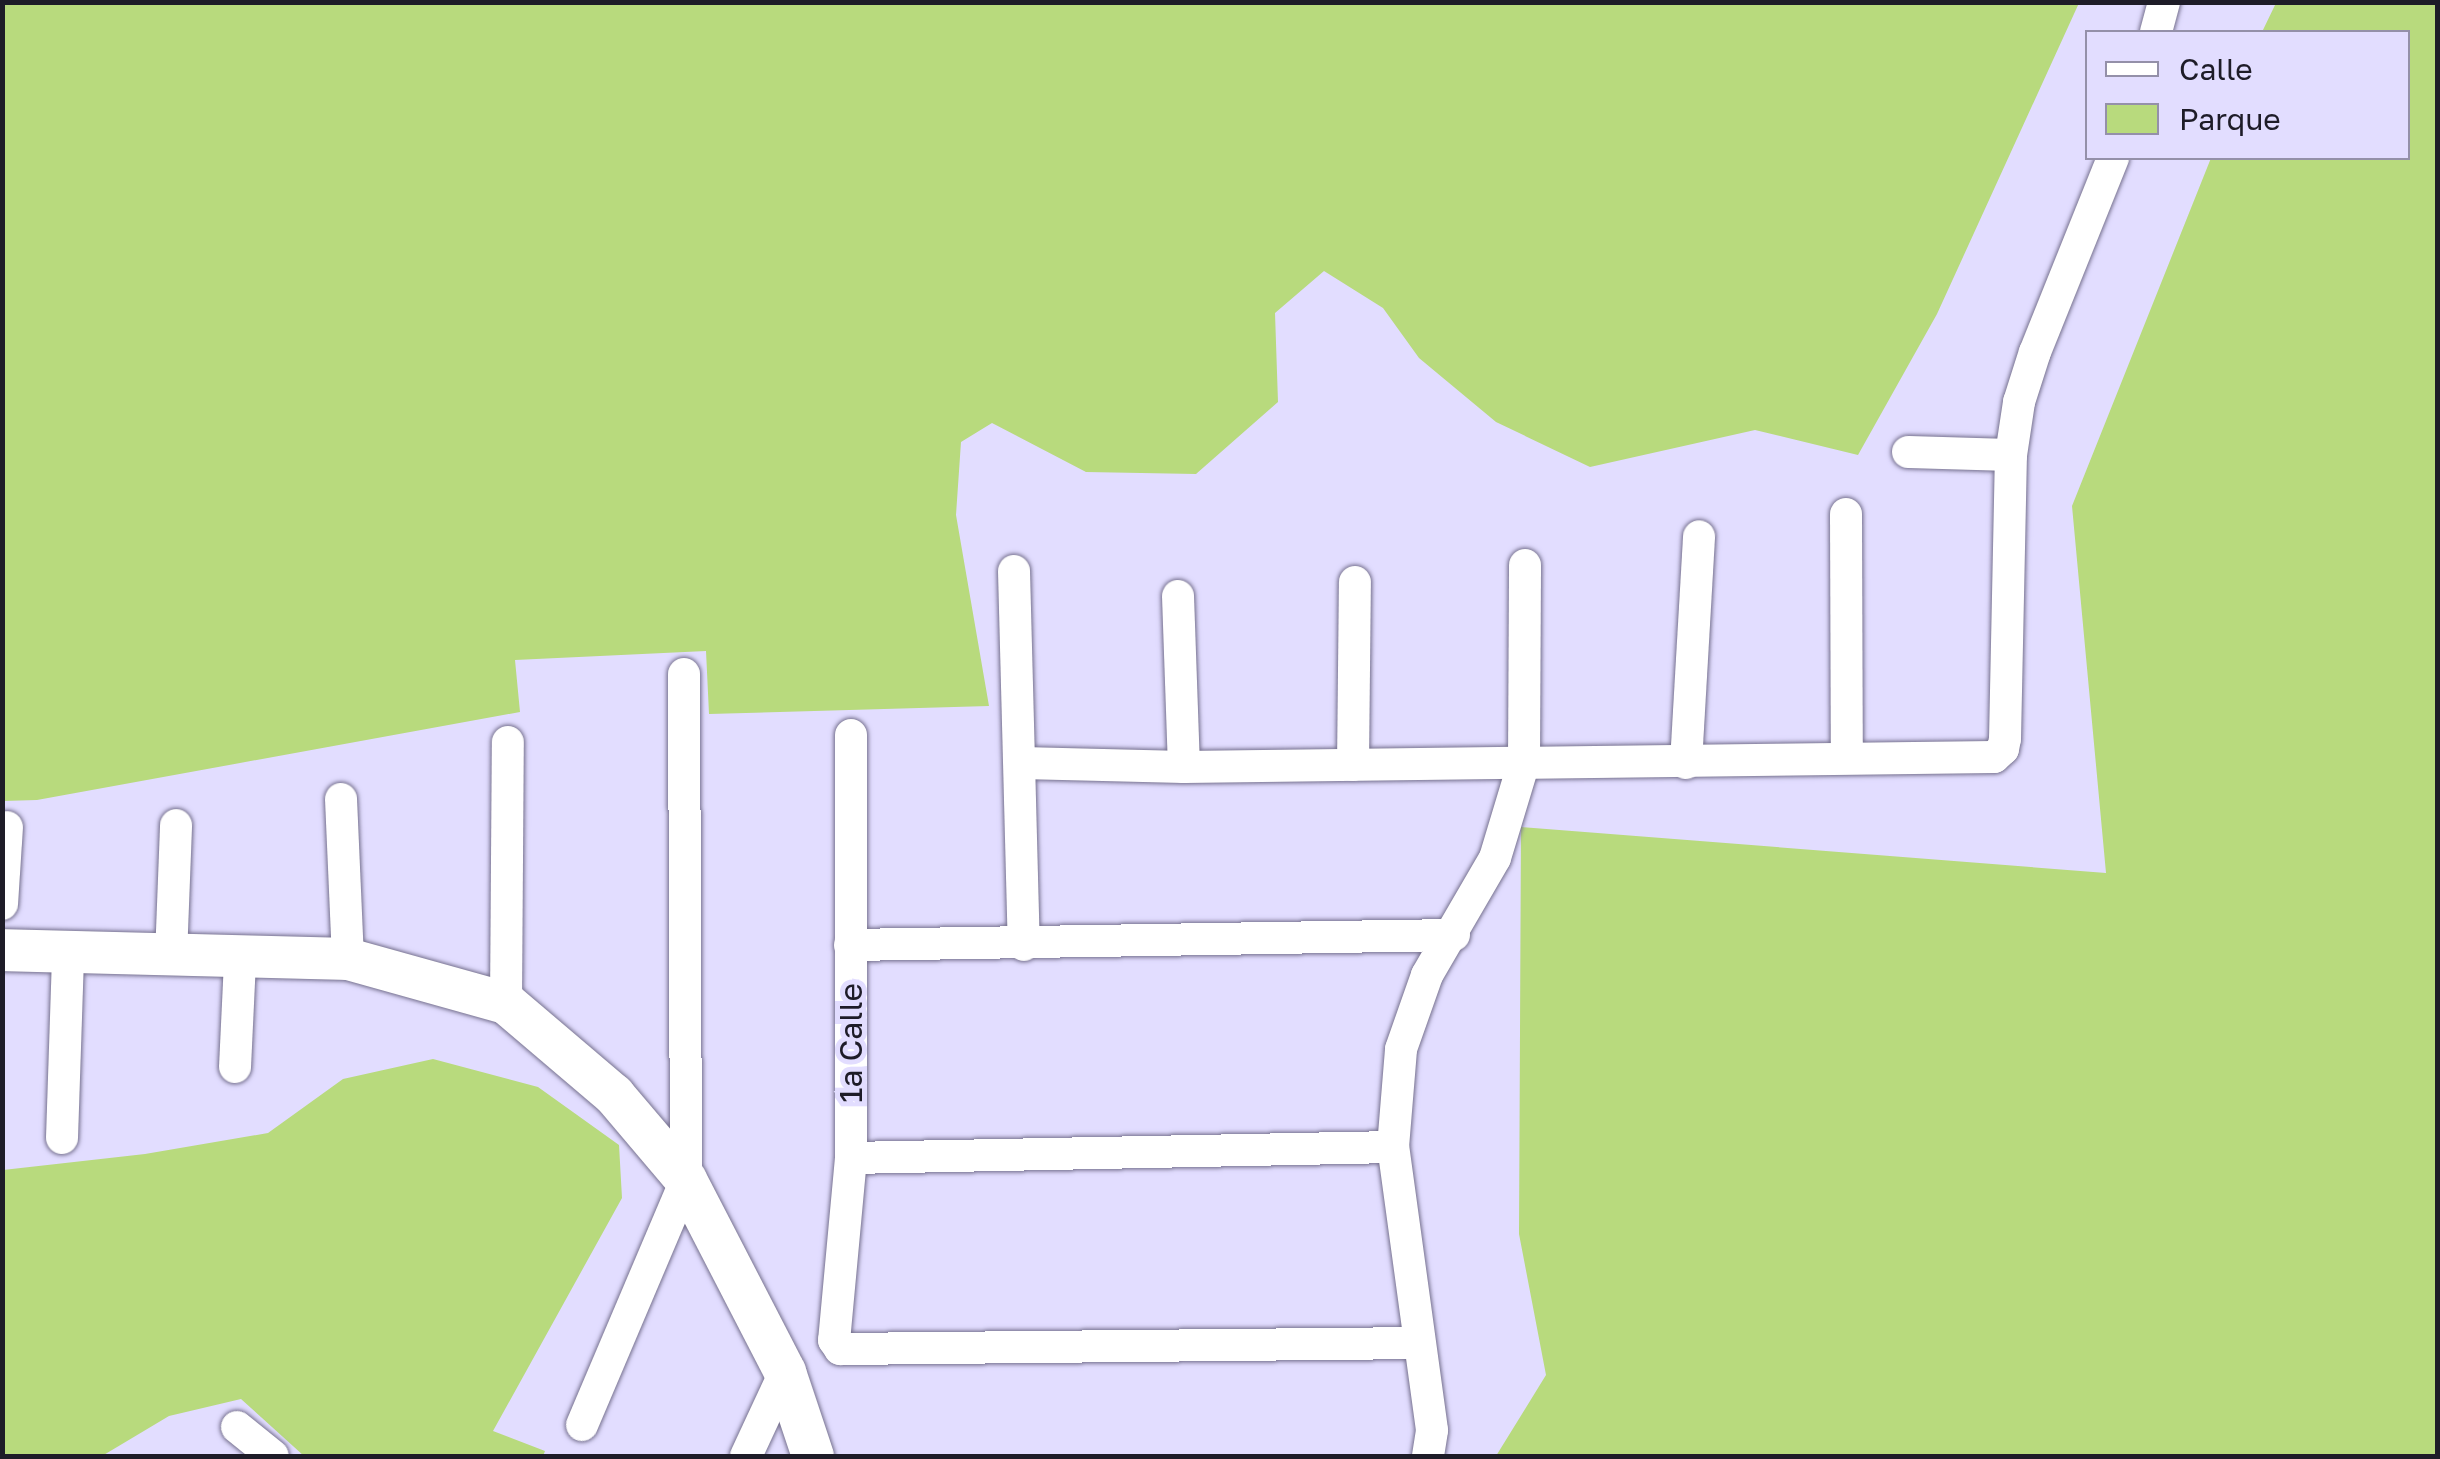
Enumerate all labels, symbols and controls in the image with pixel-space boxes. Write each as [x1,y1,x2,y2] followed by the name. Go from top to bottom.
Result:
[2085,30,2410,160] legend
[2179,51,2253,87] text: Calle
[2179,101,2281,137] text: Parque
[831,983,869,1103] street label: 1a Calle

